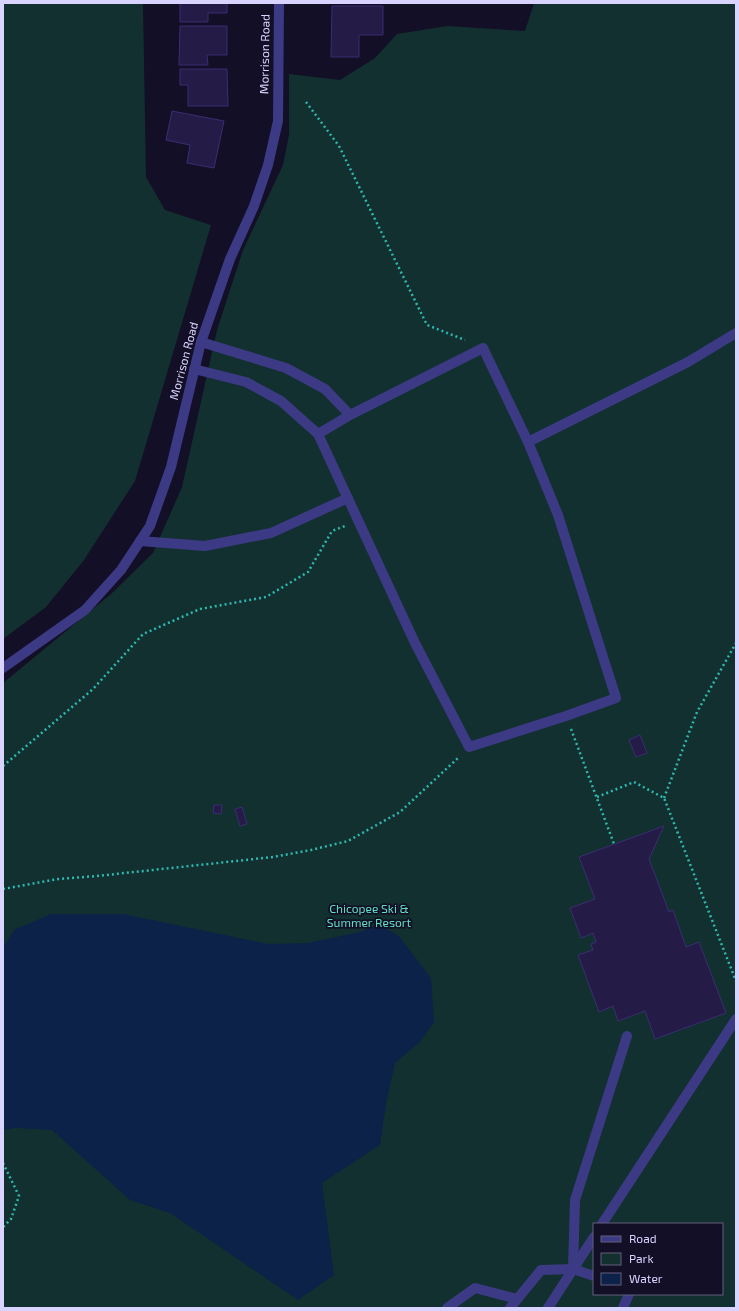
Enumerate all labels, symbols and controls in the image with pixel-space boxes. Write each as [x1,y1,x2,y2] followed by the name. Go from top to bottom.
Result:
[256,14,272,94] street label: Morrison Road
[166,320,200,401] street label: Morrison Road
[327,901,412,929] park label: Chicopee Ski & Summer Resort
[593,1223,723,1295] legend
[629,1231,657,1245] text: Road
[629,1251,654,1265] text: Park
[629,1271,663,1285] text: Water

